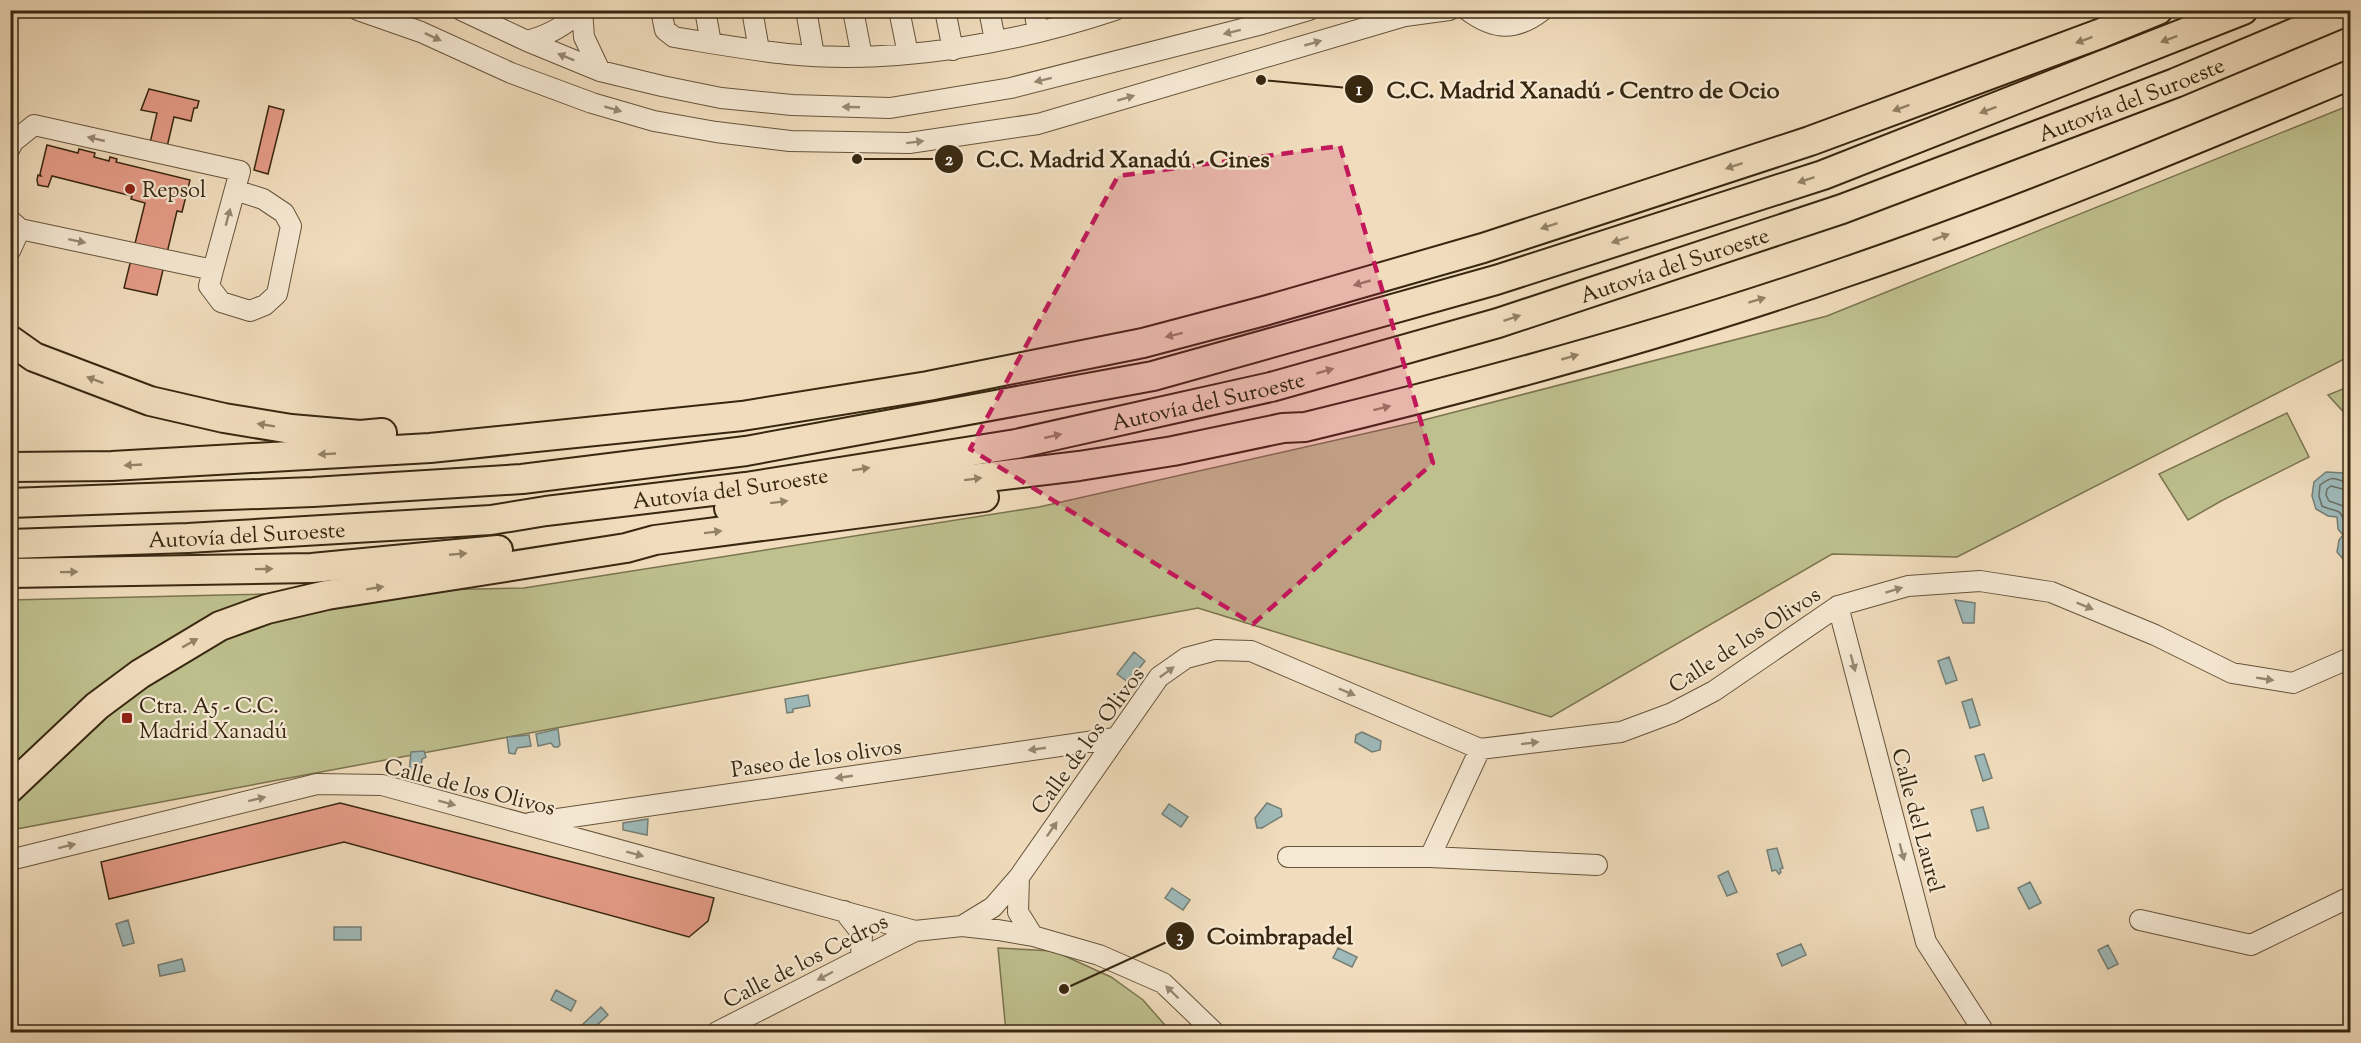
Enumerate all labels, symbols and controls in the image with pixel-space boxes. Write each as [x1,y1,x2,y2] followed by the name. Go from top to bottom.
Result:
[1223,28,1241,37] one-way arrow
[424,32,442,42] one-way arrow
[2160,35,2178,45] one-way arrow
[2075,36,2093,46] one-way arrow
[1304,38,1322,47] one-way arrow
[2034,51,2230,152] street label: Autovía del Suroeste
[556,52,574,62] one-way arrow
[1344,68,1792,110] callout: C.C. Madrid Xanadú - Centro de Ocio
[1034,75,1052,85] one-way arrow
[1386,75,1780,109] text: C.C. Madrid Xanadú - Centro de Ocio
[1356,78,1363,104] text: 1
[1117,93,1135,102] one-way arrow
[841,102,860,112] one-way arrow
[1892,103,1910,113] one-way arrow
[605,105,623,114] one-way arrow
[1978,106,1996,116] one-way arrow
[87,133,106,143] one-way arrow
[906,137,925,147] one-way arrow
[934,138,1282,180] callout: C.C. Madrid Xanadú - Cines
[976,144,1270,178] text: C.C. Madrid Xanadú - Cines
[945,148,954,174] text: 2
[1725,162,1743,171] one-way arrow
[142,176,206,208] place label: Repsol
[1797,176,1815,186] one-way arrow
[123,182,137,196] marker: Repsol
[223,207,233,226] one-way arrow
[1576,221,1774,314] street label: Autovía del Suroeste
[1540,222,1558,232] one-way arrow
[1932,232,1950,241] one-way arrow
[1611,236,1629,246] one-way arrow
[68,237,87,246] one-way arrow
[1353,279,1371,288] one-way arrow
[1748,295,1766,304] one-way arrow
[1503,313,1521,323] one-way arrow
[1165,330,1183,340] one-way arrow
[1561,352,1579,362] one-way arrow
[1109,365,1309,441] street label: Autovía del Suroeste
[1316,366,1334,376] one-way arrow
[86,375,104,384] one-way arrow
[1373,403,1391,413] one-way arrow
[257,420,276,429] one-way arrow
[1044,431,1063,440] one-way arrow
[318,449,337,459] one-way arrow
[123,461,142,470] one-way arrow
[631,461,831,520] street label: Autovía del Suroeste
[852,464,871,473] one-way arrow
[963,474,982,484] one-way arrow
[770,497,789,507] one-way arrow
[148,516,346,558] street label: Autovía del Suroeste
[704,528,723,537] one-way arrow
[449,549,468,559] one-way arrow
[254,564,273,574] one-way arrow
[59,568,78,577] one-way arrow
[1663,580,1828,703] street label: Calle de los Olivos
[366,583,385,592] one-way arrow
[1885,585,1903,594] one-way arrow
[2076,602,2094,611] one-way arrow
[181,638,198,648] one-way arrow
[1849,654,1859,672] one-way arrow
[1025,661,1154,822] street label: Calle de los Olivos
[1158,666,1174,678] one-way arrow
[2255,674,2274,683] one-way arrow
[1339,687,1357,697] one-way arrow
[139,692,287,749] place label: Ctra. A5 - C.C. Madrid Xanadú
[120,711,134,725] marker: Ctra. A5 - C.C. Madrid Xanadú
[729,732,904,788] street label: Paseo de los olivos
[1521,739,1540,748] one-way arrow
[1027,745,1046,754] one-way arrow
[1881,745,1951,896] street label: Calle del Laurel
[380,752,558,826] street label: Calle de los Olivos
[834,773,853,782] one-way arrow
[247,794,266,804] one-way arrow
[438,799,456,808] one-way arrow
[1046,822,1058,838] one-way arrow
[58,841,77,851] one-way arrow
[1898,842,1908,861] one-way arrow
[626,850,645,860] one-way arrow
[718,907,894,1018] street label: Calle de los Cedros
[1165,915,1365,957] callout: Coimbrapadel
[1207,921,1353,955] text: Coimbrapadel
[1176,925,1184,951] text: 3
[816,971,833,981] one-way arrow
[1165,985,1179,999] one-way arrow

